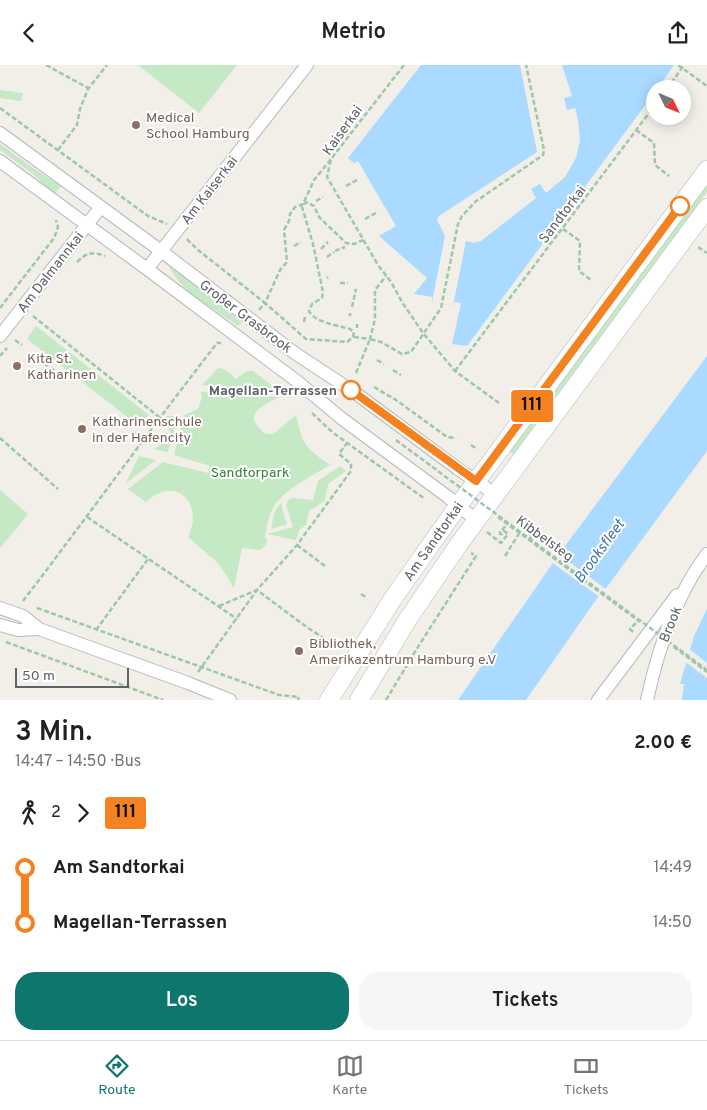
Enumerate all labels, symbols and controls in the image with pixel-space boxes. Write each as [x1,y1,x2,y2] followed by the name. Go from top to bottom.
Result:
[15,19,43,47] icon: back
[321,19,386,46] text: Metrio
[664,19,692,47] icon: share
[646,80,691,125] north arrow
[646,80,691,125] map controls
[319,103,367,159] street label: Kaiserkai
[146,110,250,143] place label: Medical School Hamburg
[130,119,142,131] marker: Medical School Hamburg
[178,153,242,229] street label: Am Kaiserkai
[536,183,590,247] street label: Sandtorkai
[670,196,690,216] unlabelled marker
[14,229,88,317] street label: Am Dalmannkai
[195,277,295,358] street label: Großer Grasbrook
[27,351,96,384] place label: Kita St. Katharinen
[11,360,23,372] marker: Kita St. Katharinen
[341,380,361,400] marker: Magellan-Terrassen
[209,383,337,400] place label: Magellan-Terrassen
[503,390,561,422] line badge: 111
[521,394,543,417] text: 111
[92,414,202,447] place label: Katharinenschule in der Hafencity
[76,423,88,435] marker: Katharinenschule in der Hafencity
[211,465,289,482] park label: Sandtorpark
[401,499,468,585] street label: Am Sandtorkai
[512,513,576,566] street label: Kibbelsteg
[571,516,630,587] water label: Brooksfleet
[656,604,686,645] street label: Brook
[309,636,496,669] place label: Bibliothek, Amerikazentrum Hamburg e.V
[293,645,305,657] marker: Bibliothek, Amerikazentrum Hamburg e.V
[15,665,129,688] scale bar
[22,668,55,685] text: 50 m
[15,715,92,751] text: 3 Min.
[634,731,692,755] text: 2.00 €
[15,752,141,772] text: 14:47 – 14:50 · Bus
[15,799,43,827] icon: walk
[69,799,97,827] icon: forward
[115,801,136,824] text: 111
[51,803,61,823] text: 2
[53,856,185,880] text: Am Sandtorkai
[654,858,692,878] text: 14:49
[53,911,227,935] text: Magellan-Terrassen
[653,913,692,933] text: 14:50
[15,972,349,1030] button: Los
[359,972,692,1030] button: Tickets
[98,1052,136,1099] tab: Route
[332,1052,367,1099] tab: Karte
[564,1052,609,1099] tab: Tickets

